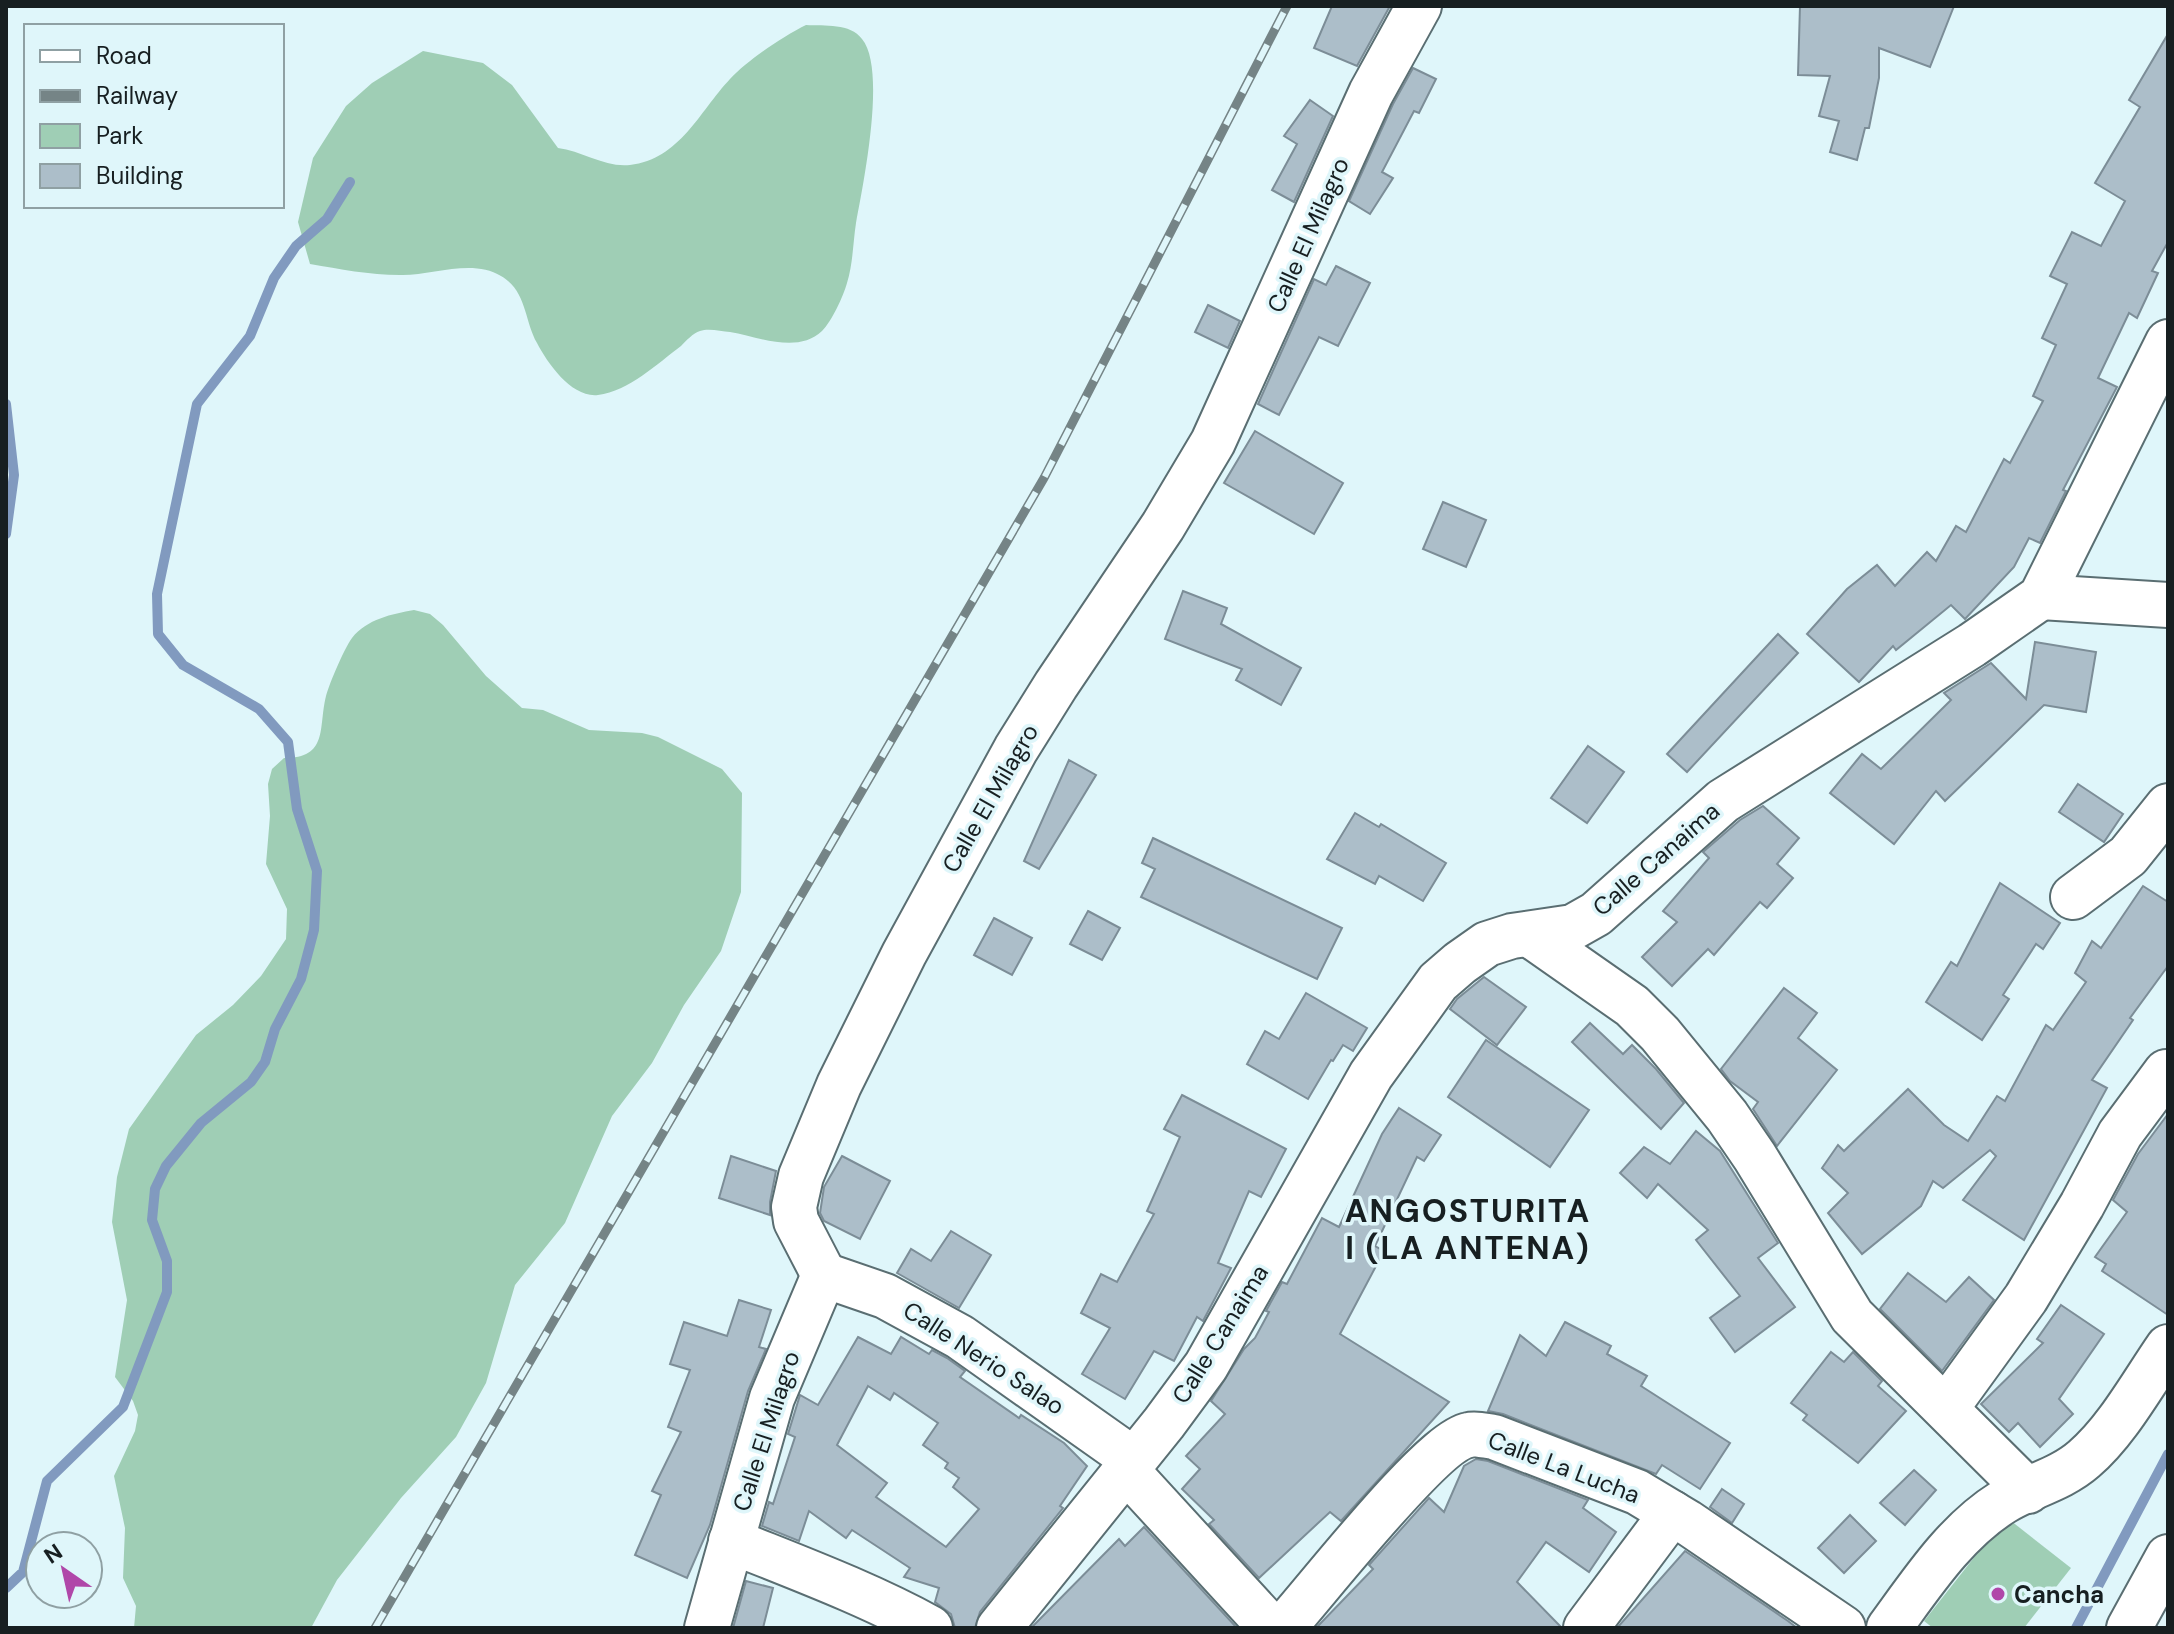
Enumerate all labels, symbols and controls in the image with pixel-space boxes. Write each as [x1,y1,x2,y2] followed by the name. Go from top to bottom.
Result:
[24,24,284,208] legend
[96,40,152,71] text: Road
[96,80,178,111] text: Railway
[96,120,143,151] text: Park
[1260,153,1356,317] street label: Calle El Milagro
[96,160,183,191] text: Building
[935,718,1045,878] street label: Calle El Milagro
[1586,795,1726,923] street label: Calle Canaima
[1345,1190,1591,1269] district label: ANGOSTURITA I (LA ANTENA)
[1165,1259,1275,1409] street label: Calle Canaima
[898,1294,1070,1422] street label: Calle Nerio Salao
[726,1347,806,1515] street label: Calle El Milagro
[1484,1424,1644,1510] street label: Calle La Lucha
[24,1530,104,1610] north arrow
[38,1537,68,1570] text: N
[2014,1579,2104,1610] place label: Cancha
[1989,1585,2007,1603] marker: Cancha

